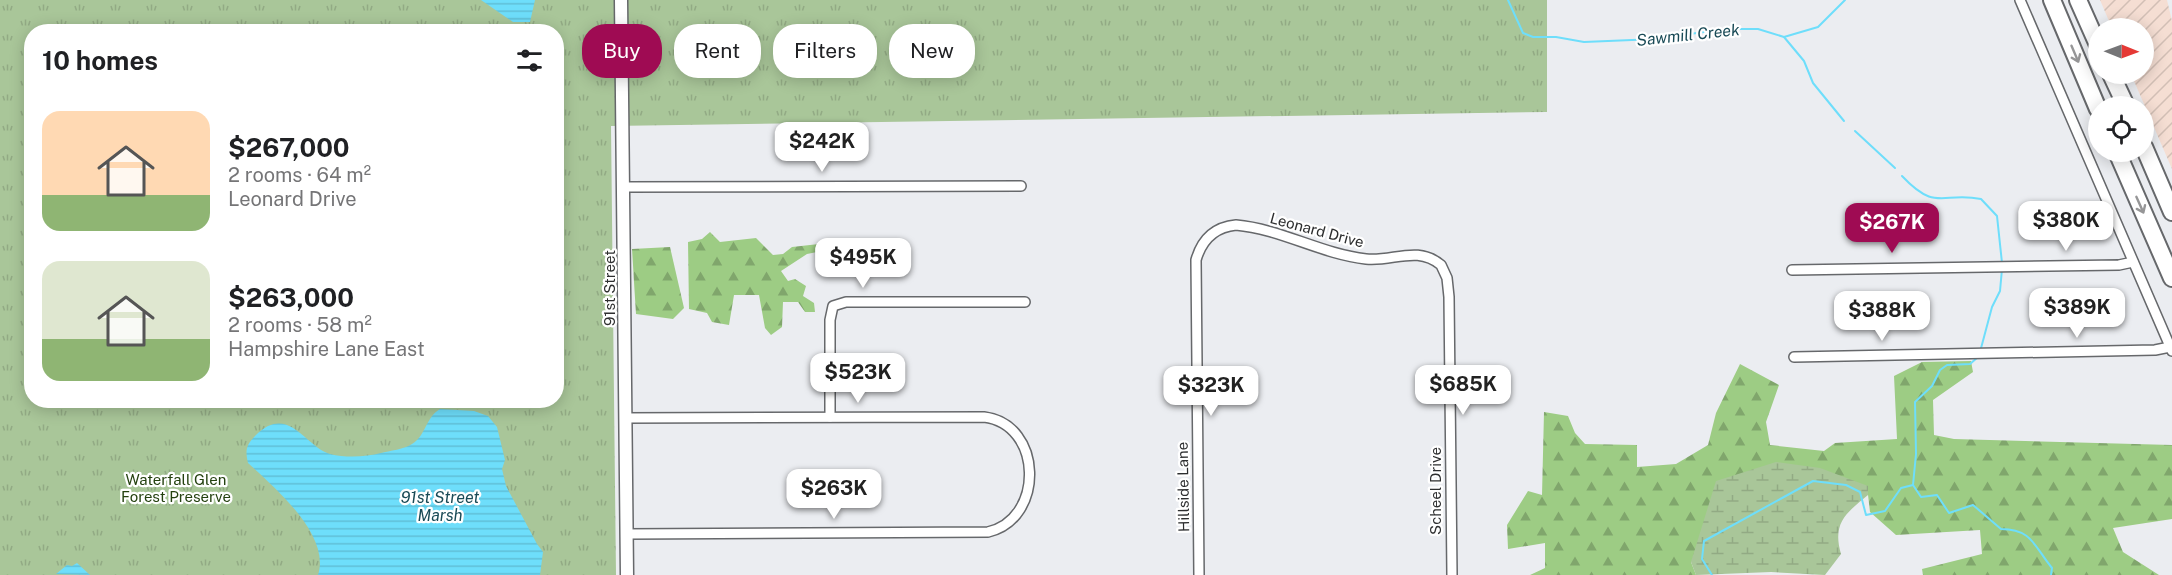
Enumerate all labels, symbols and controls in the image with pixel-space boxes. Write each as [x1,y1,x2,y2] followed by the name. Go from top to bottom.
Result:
[2088,18,2154,84] north arrow
[2088,18,2154,162] map controls
[1635,20,1741,50] water label: Sawmill Creek
[582,24,662,78] chip: Buy
[674,24,761,78] chip: Rent
[773,24,877,78] chip: Filters
[889,24,975,78] chip: New
[513,44,546,77] icon: filters
[2069,44,2081,62] one-way arrow
[42,45,158,76] text: 10 homes
[2088,96,2154,162] button: locate
[780,122,864,173] pin: $242K
[789,129,855,153] text: $242K
[228,132,350,163] text: $267,000
[90,135,162,207] icon: home
[228,163,371,187] text: 2 rooms · 64 m²
[228,187,357,211] text: Leonard Drive
[2136,196,2147,214] one-way arrow
[2024,201,2108,252] pin: $380K
[1850,203,1934,254] pin: $267K
[2032,208,2100,232] text: $380K
[1268,209,1366,251] street label: Leonard Drive
[1859,210,1925,234] text: $267K
[821,238,905,289] pin: $495K
[829,245,897,269] text: $495K
[601,250,618,326] street label: 91st Street
[228,282,354,313] text: $263,000
[90,285,162,357] icon: home
[2035,288,2119,339] pin: $389K
[1840,291,1924,342] pin: $388K
[2043,295,2111,319] text: $389K
[1848,298,1916,322] text: $388K
[228,313,372,337] text: 2 rooms · 58 m²
[228,337,425,361] text: Hampshire Lane East
[816,353,900,404] pin: $523K
[824,360,892,384] text: $523K
[1421,365,1505,416] pin: $685K
[1169,366,1253,417] pin: $323K
[1429,372,1497,396] text: $685K
[1177,373,1245,397] text: $323K
[1174,442,1192,532] street label: Hillside Lane
[1427,447,1444,535] street label: Scheel Drive
[792,469,876,520] pin: $263K
[121,471,231,505] park label: Waterfall Glen Forest Preserve
[800,476,868,500] text: $263K
[401,488,479,525] water label: 91st Street Marsh

